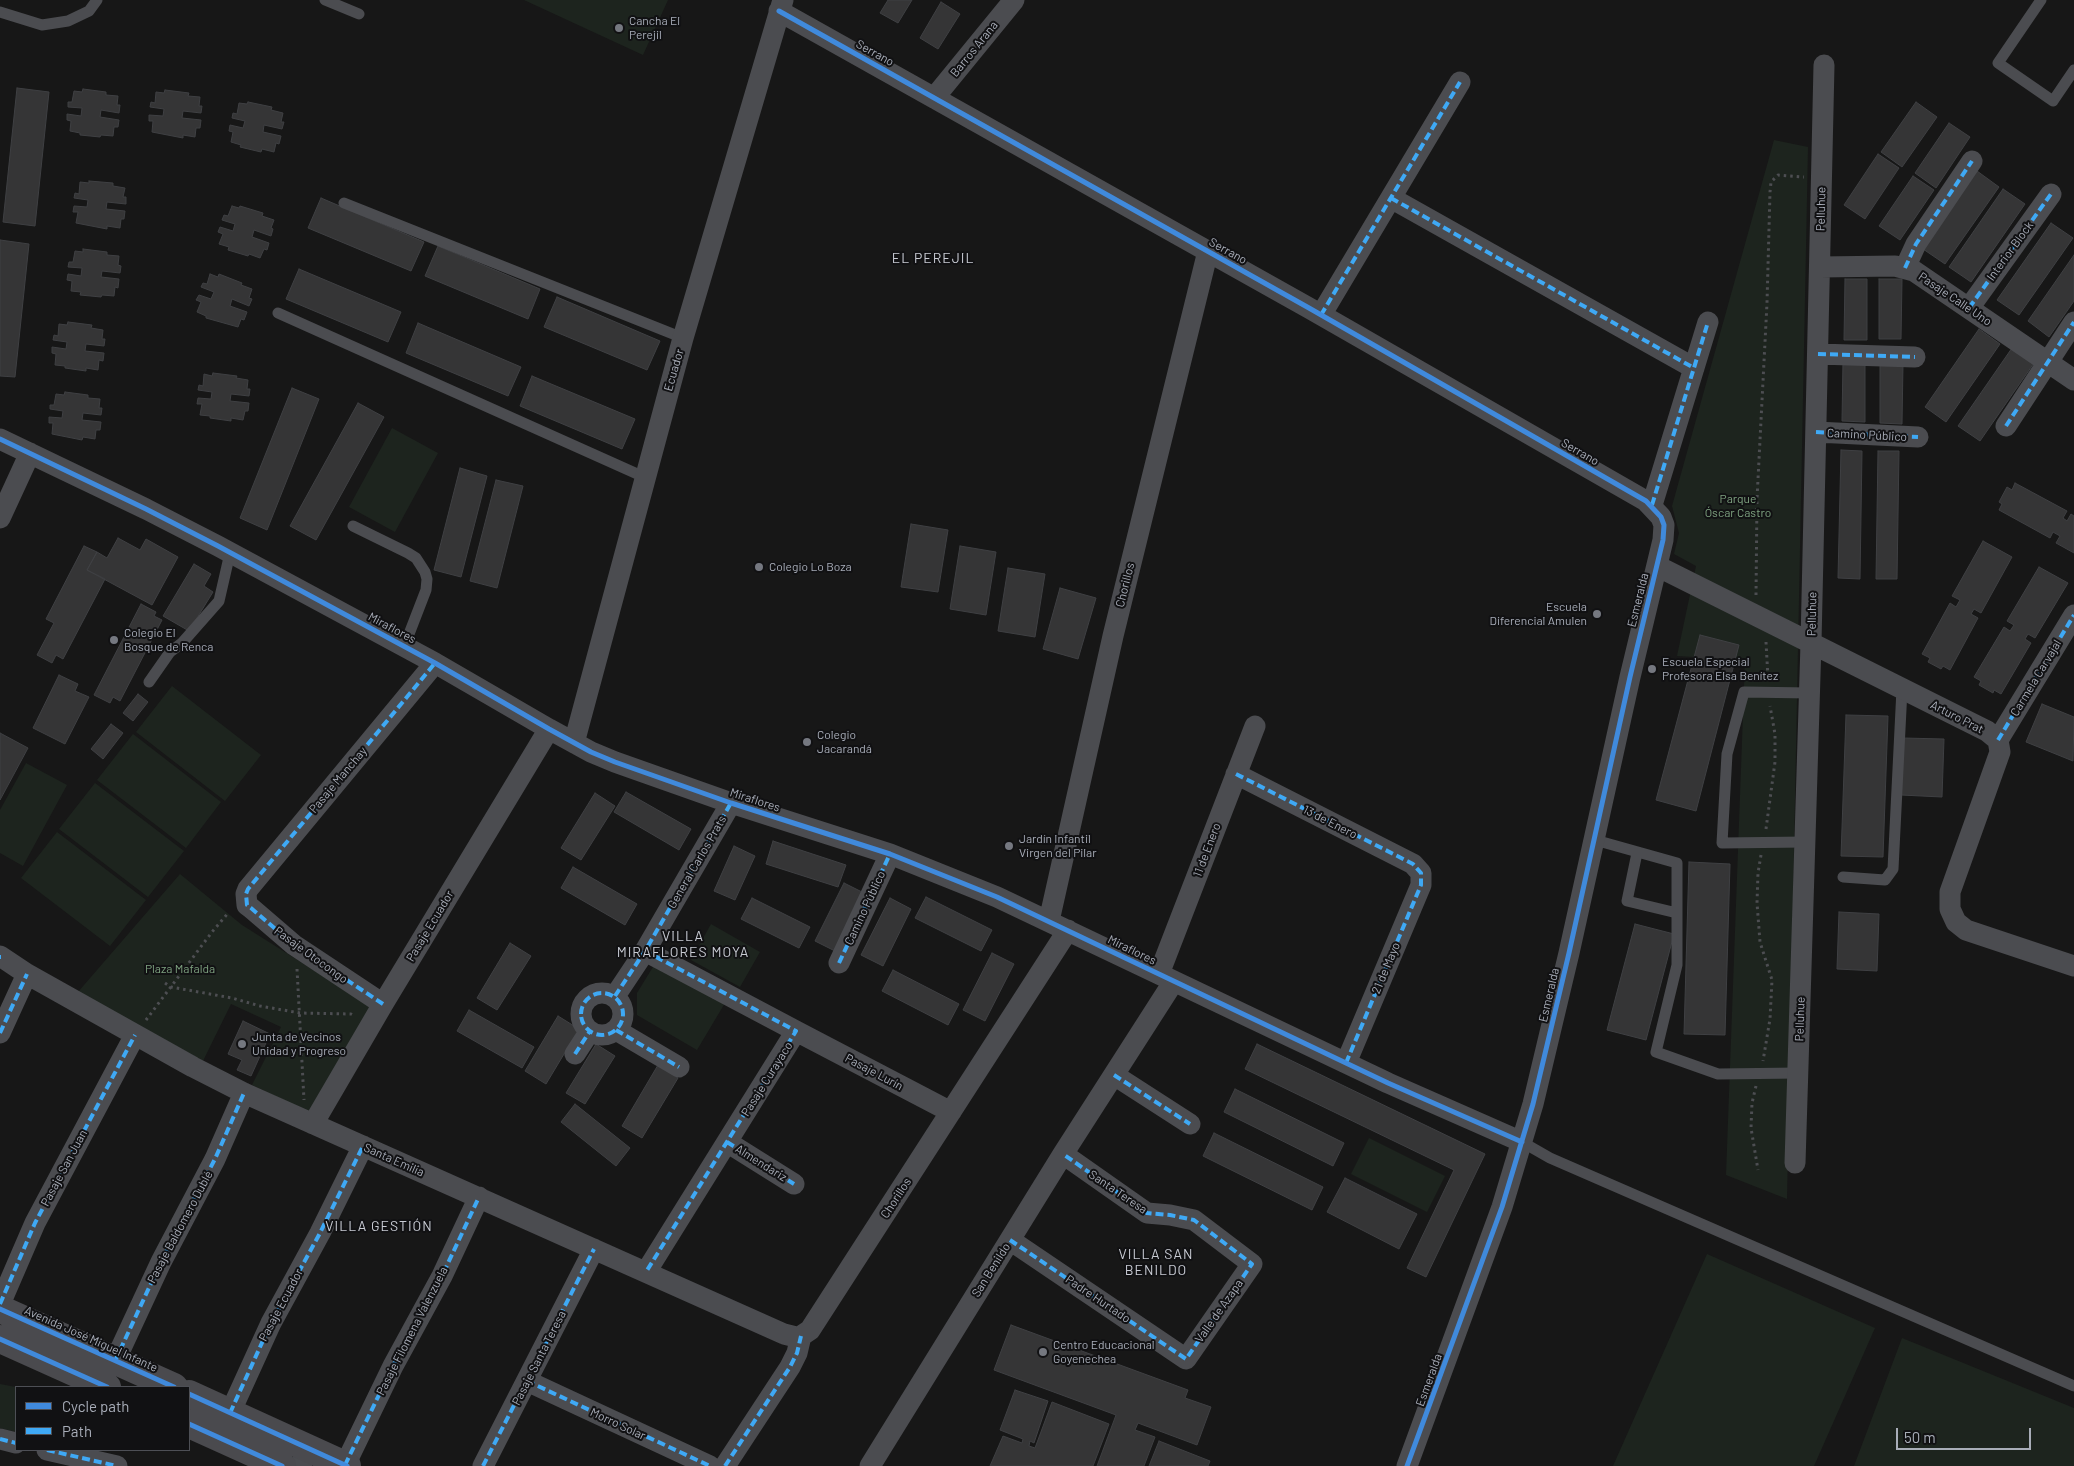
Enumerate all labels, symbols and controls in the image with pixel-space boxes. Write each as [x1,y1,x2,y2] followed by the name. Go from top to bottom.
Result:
[629,14,680,42] place label: Cancha El Perejil
[947,18,1001,80] street label: Barros Arana
[613,22,625,34] marker: Cancha El Perejil
[854,37,896,69] street label: Serrano
[1813,187,1829,231] street label: Pelluhue
[1984,218,2036,284] street label: Interior Block
[1207,235,1249,267] street label: Serrano
[890,250,976,266] district label: EL PEREJIL
[1916,269,1994,329] street label: Pasaje Calle Uno
[661,347,687,393] street label: Ecuador
[1827,426,1907,444] street label: Camino Público
[1559,435,1601,469] street label: Serrano
[1705,492,1771,520] park label: Parque Óscar Castro
[769,560,852,574] place label: Colegio Lo Boza
[753,561,765,573] marker: Colegio Lo Boza
[1113,561,1137,609] street label: Chorillos
[1624,571,1652,629] street label: Esmeralda
[1804,592,1820,636] street label: Pelluhue
[1489,600,1587,628] place label: Escuela Diferencial Amulen
[1591,608,1603,620] marker: Escuela Diferencial Amulen
[366,609,418,647] street label: Miraflores
[124,626,213,654] place label: Colegio El Bosque de Renca
[108,634,120,646] marker: Colegio El Bosque de Renca
[2007,637,2065,719] street label: Carmela Carvajal
[1662,655,1778,683] place label: Escuela Especial Profesora Elsa Benítez
[1646,663,1658,675] marker: Escuela Especial Profesora Elsa Benítez
[1928,697,1986,737] street label: Arturo Prat
[817,728,872,756] place label: Colegio Jacarandá
[801,736,813,748] marker: Colegio Jacarandá
[306,744,370,816] street label: Pasaje Manchay
[728,785,782,815] street label: Miraflores
[1300,802,1360,842] street label: 13 de Enero
[665,813,729,911] street label: General Carlos Prats
[1190,821,1224,879] street label: 11 de Enero
[1019,832,1097,860] place label: Jardín Infantil Virgen del Pilar
[1003,840,1015,852] marker: Jardín Infantil Virgen del Pilar
[842,869,888,947] street label: Camino Público
[403,888,457,964] street label: Pasaje Ecuador
[271,924,351,986] street label: Pasaje Otocongo
[615,928,751,960] district label: VILLA MIRAFLORES MOYA
[1105,932,1159,968] street label: Miraflores
[1369,940,1403,996] street label: 21 de Mayo
[145,962,215,976] park label: Plaza Mafalda
[1536,966,1562,1024] street label: Esmeralda
[1792,996,1808,1042] street label: Pelluhue
[252,1030,346,1058] place label: Junta de Vecinos Unidad y Progreso
[236,1038,248,1050] marker: Junta de Vecinos Unidad y Progreso
[738,1039,796,1119] street label: Pasaje Curayaco
[843,1051,905,1093] street label: Pasaje Lurín
[38,1127,90,1209] street label: Pasaje San Juan
[362,1140,426,1180] street label: Santa Emilia
[733,1141,789,1185] street label: Almendariz
[1086,1167,1150,1217] street label: Santa Teresa
[144,1168,216,1286] street label: Pasaje Baldomero Dublé
[878,1175,914,1221] street label: Chorillos
[324,1218,434,1234] district label: VILLA GESTIÓN
[969,1240,1013,1300] street label: San Benildo
[1117,1246,1195,1278] district label: VILLA SAN BENILDO
[373,1264,451,1398] street label: Pasaje Filomena Valenzuela
[256,1266,306,1344] street label: Pasaje Ecuador
[1063,1272,1133,1326] street label: Padre Hurtado
[1192,1277,1246,1345] street label: Valle de Azapa
[22,1303,160,1375] street label: Avenida José Miguel Infante
[509,1308,569,1408] street label: Pasaje Santa Teresa
[1053,1338,1155,1366] place label: Centro Educacional Goyenechea
[1037,1346,1049,1358] marker: Centro Educacional Goyenechea
[1413,1352,1445,1408] street label: Esmeralda
[15,1386,190,1451] legend
[62,1397,129,1415] text: Cycle path
[588,1405,648,1443] street label: Morro Solar
[1899,1418,2034,1450] scale bar
[62,1422,92,1440] text: Path
[1904,1428,1936,1446] text: 50 m

